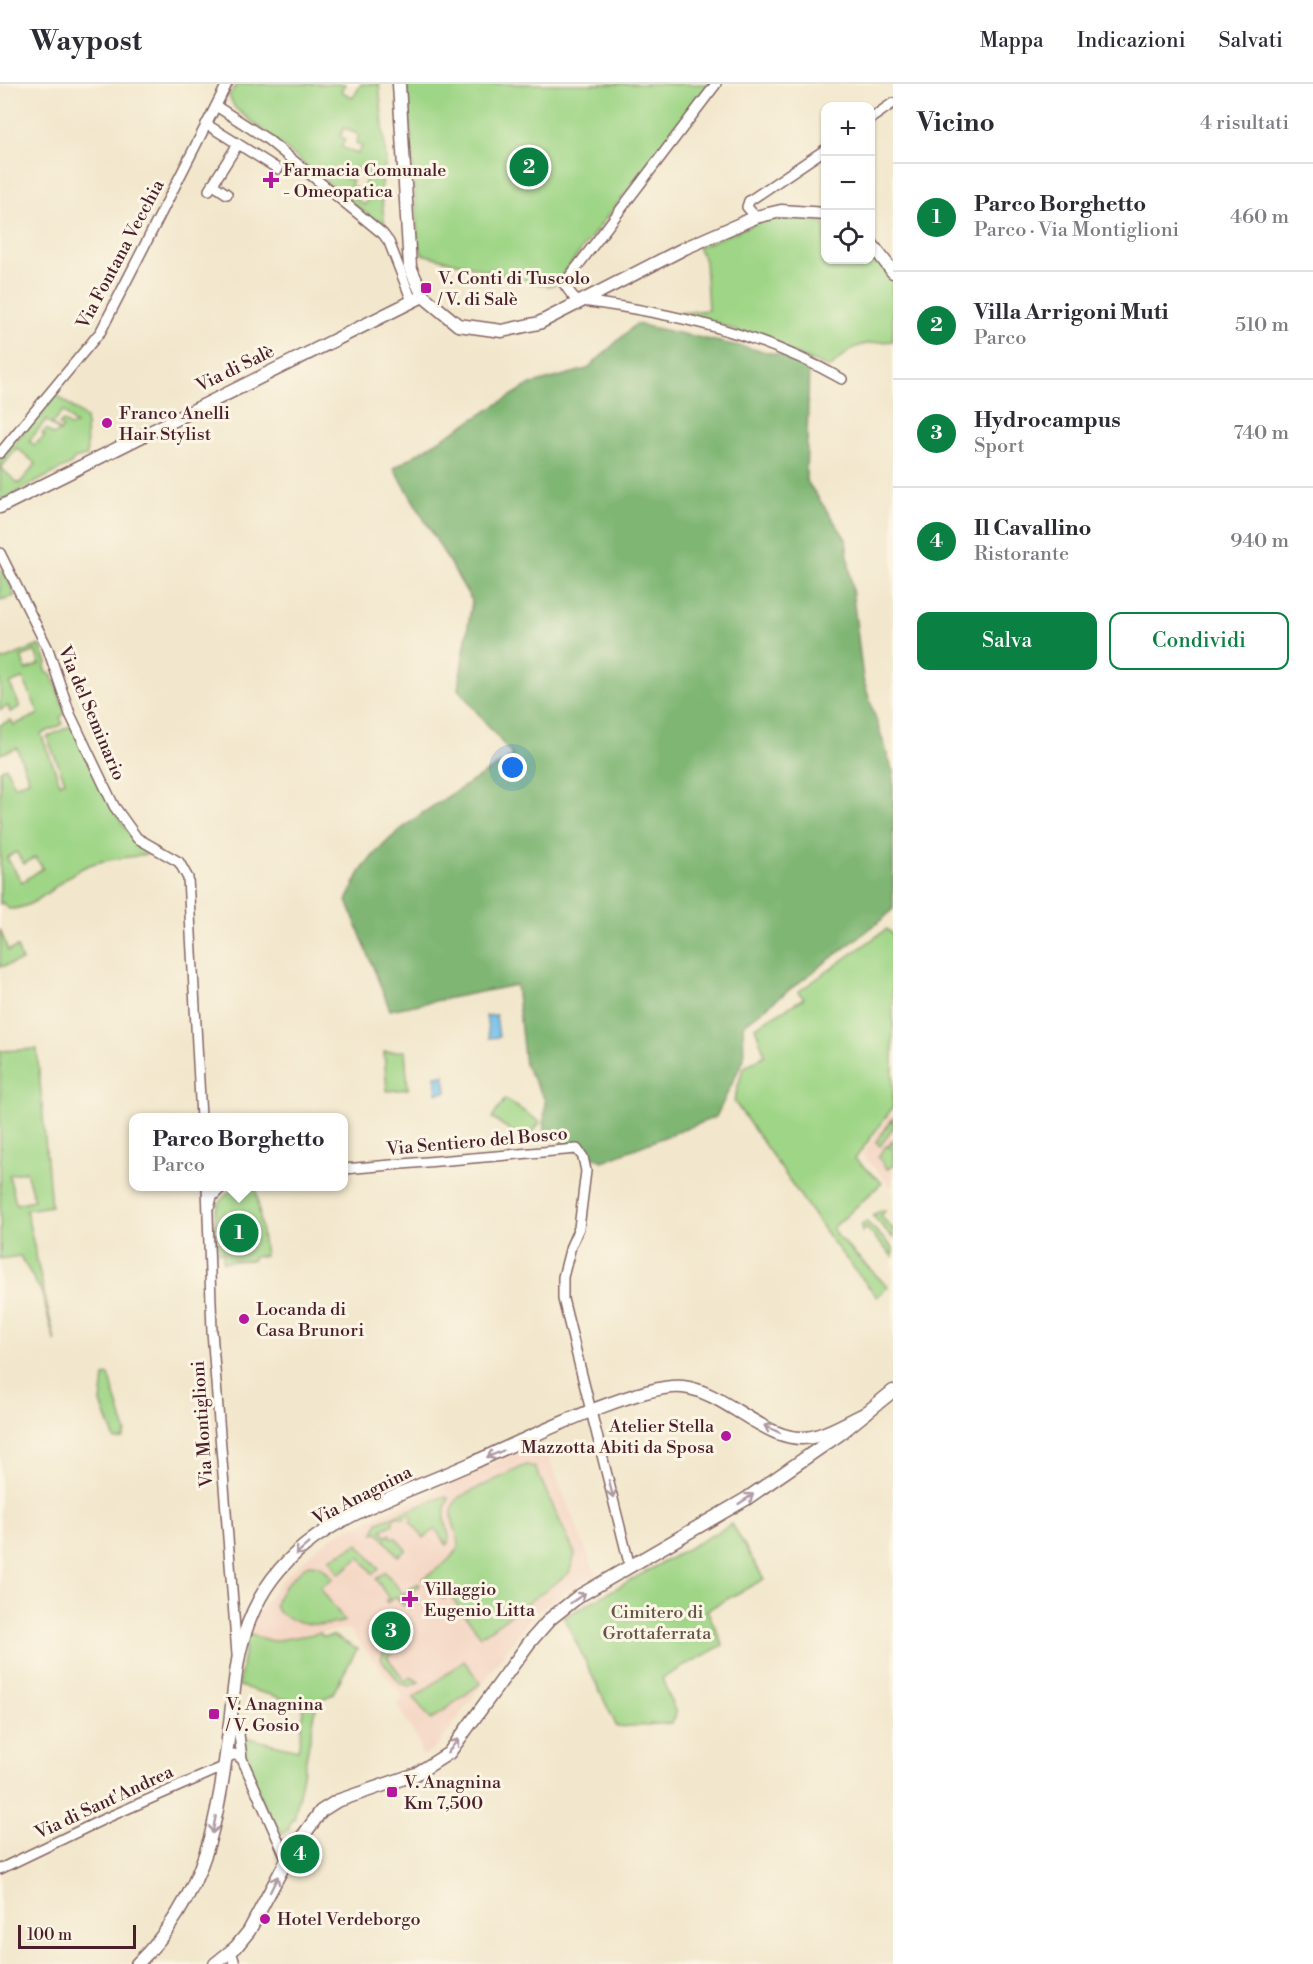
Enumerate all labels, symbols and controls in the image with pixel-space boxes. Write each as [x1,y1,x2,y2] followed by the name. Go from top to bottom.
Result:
[30,24,142,59] text: Waypost
[980,28,1044,54] text: Mappa
[1077,28,1186,54] text: Indicazioni
[1219,28,1283,54] text: Salvati
[821,102,875,264] map controls
[821,102,875,156] button: +
[917,107,995,139] text: Vicino
[1200,111,1289,136] text: 4 risultati
[510,144,548,190] pin: 2
[821,156,875,210] button: −
[283,159,446,203] place label: Farmacia Comunale - Omeopatica
[264,173,278,187] marker: Farmacia Comunale - Omeopatica
[71,175,170,334] street label: Via Fontana Vecchia
[974,191,1146,218] text: Parco Borghetto
[932,205,941,230] text: 1
[1230,205,1289,230] text: 460 m
[821,210,875,264] button: locate
[974,218,1179,243] text: Parco · Via Montiglioni
[437,267,590,311] place label: V. Conti di Tuscolo / V. di Salè
[419,281,433,295] marker: V. Conti di Tuscolo / V. di Salè
[974,299,1169,326] text: Villa Arrigoni Muti
[930,313,943,338] text: 2
[1235,313,1289,338] text: 510 m
[974,326,1027,351] text: Parco
[191,340,278,398] street label: Via di Salè
[119,402,230,446] place label: Franco Anelli Hair Stylist
[974,407,1121,434] text: Hydrocampus
[100,416,114,430] marker: Franco Anelli Hair Stylist
[930,421,943,446] text: 3
[1233,421,1289,446] text: 740 m
[974,434,1025,459] text: Sport
[974,515,1092,542] text: Il Cavallino
[930,529,943,554] text: 4
[1230,529,1289,554] text: 940 m
[974,542,1069,567] text: Ristorante
[917,612,1097,670] button: Salva
[1109,612,1289,670] button: Condividi
[52,641,130,784] street label: Via del Seminario
[498,753,527,782] your location
[129,1113,348,1191] popup
[385,1122,569,1161] street label: Via Sentiero del Bosco
[152,1126,325,1153] text: Parco Borghetto
[152,1153,205,1178] text: Parco
[220,1210,258,1256] pin: 1
[256,1298,364,1342] place label: Locanda di Casa Brunori
[237,1312,251,1326] marker: Locanda di Casa Brunori
[187,1360,218,1489] street label: Via Montiglioni
[521,1415,715,1459] place label: Atelier Stella Mazzotta Abiti da Sposa
[764,1423,782,1435] one-way arrow
[719,1429,733,1443] marker: Atelier Stella Mazzotta Abiti da Sposa
[486,1448,504,1460] one-way arrow
[308,1460,417,1531] street label: Via Anagnina
[605,1479,617,1498] one-way arrow
[737,1493,754,1505] one-way arrow
[295,1542,310,1556] one-way arrow
[423,1578,536,1622] place label: Villaggio Eugenio Litta
[401,1590,419,1608] marker: Villaggio Eugenio Litta
[570,1592,586,1604] one-way arrow
[603,1601,712,1645] park label: Cimitero di Grottaferrata
[372,1608,410,1654] pin: 3
[225,1693,324,1737] place label: V. Anagnina / V. Gosio
[207,1707,221,1721] marker: V. Anagnina / V. Gosio
[447,1738,460,1754] one-way arrow
[30,1760,178,1845] street label: Via di Sant'Andrea
[403,1771,502,1815] place label: V. Anagnina Km 7,500
[385,1785,399,1799] marker: V. Anagnina Km 7,500
[208,1815,219,1834] one-way arrow
[280,1832,320,1876] pin: 4
[268,1876,280,1894] one-way arrow
[277,1908,421,1931] place label: Hotel Verdeborgo
[258,1912,272,1926] marker: Hotel Verdeborgo
[18,1922,136,1950] scale bar
[27,1925,72,1945] text: 100 m

